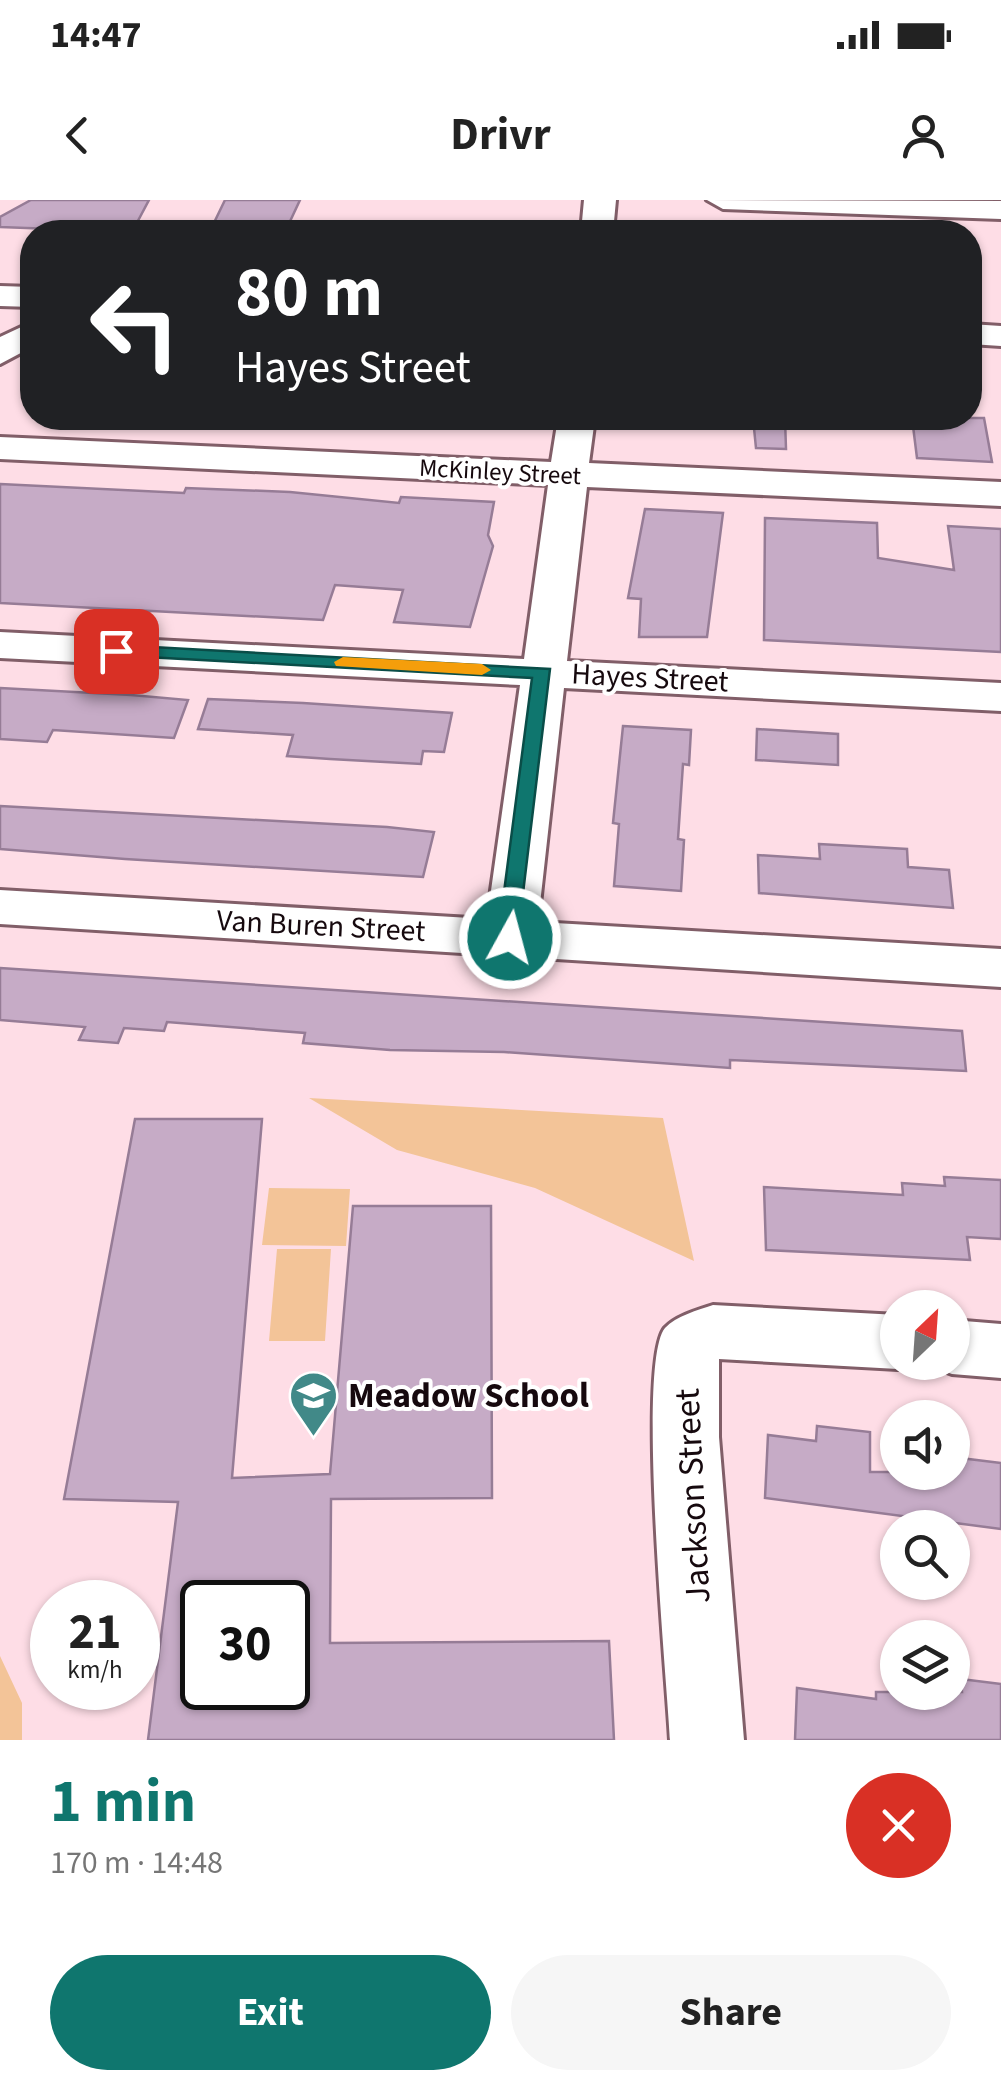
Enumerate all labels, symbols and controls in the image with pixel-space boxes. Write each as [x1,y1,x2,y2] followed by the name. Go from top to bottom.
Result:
[50,8,142,62] text: 14:47
[450,103,551,167] text: Drivr
[50,108,105,163] icon: back
[896,108,951,163] icon: person
[235,243,383,343] text: 80 m
[70,260,200,390] icon: left
[235,336,471,400] text: Hayes Street
[418,450,582,494] street label: McKinley Street
[74,609,159,694] pin
[89,624,144,679] icon: arrive
[570,652,730,704] street label: Hayes Street
[458,886,562,990] position arrow
[216,899,426,953] street label: Van Buren Street
[880,1290,970,1380] north arrow
[880,1290,970,1710] map controls
[287,1370,339,1438] school or university icon: Meadow School
[348,1371,589,1421] place label: Meadow School
[662,1387,724,1605] street label: Jackson Street
[880,1400,970,1490] button: sound
[880,1510,970,1600] button: search
[180,1580,310,1710] speed limit sign: 30
[69,1597,121,1668] text: 21
[880,1620,970,1710] button: layers
[67,1652,123,1688] text: km/h
[50,1760,196,1845] text: 1 min
[846,1773,951,1878] button: close
[50,1840,223,1886] text: 170 m · 14:48
[50,1955,491,2070] button: Exit
[511,1955,951,2070] button: Share

